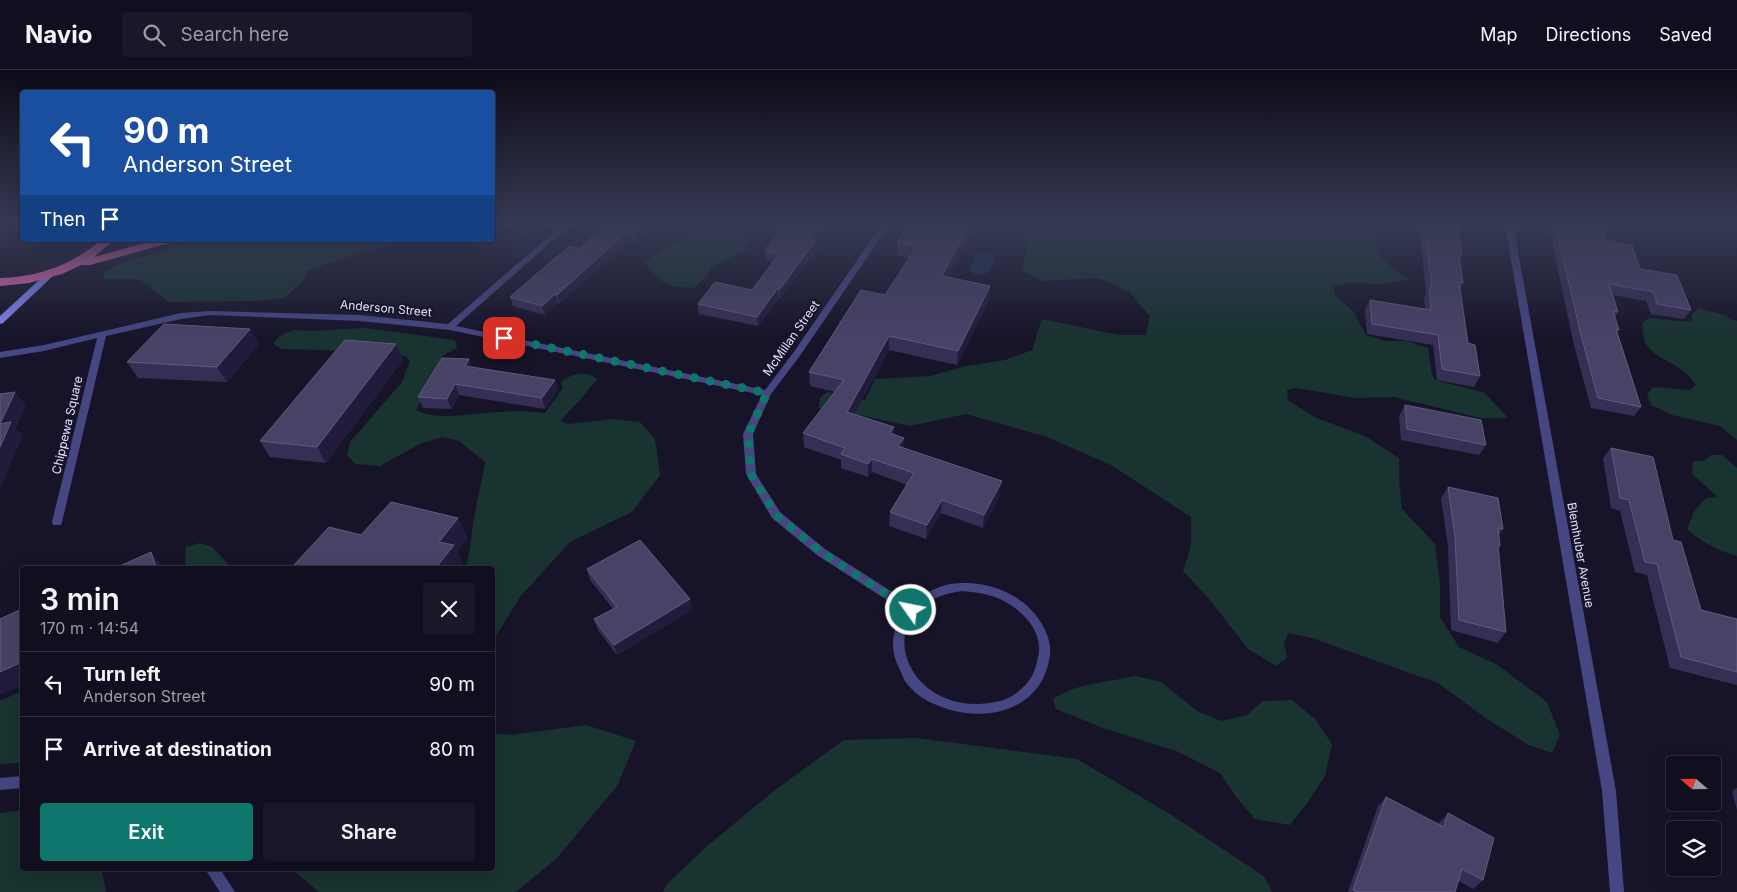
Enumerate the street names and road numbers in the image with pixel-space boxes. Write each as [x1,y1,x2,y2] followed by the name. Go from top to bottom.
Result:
[339,297,433,319] street label: Anderson Street
[760,297,823,378] street label: McMillan Street
[48,374,86,476] street label: Chippewa Square
[1564,501,1598,609] street label: Blemhuber Avenue

